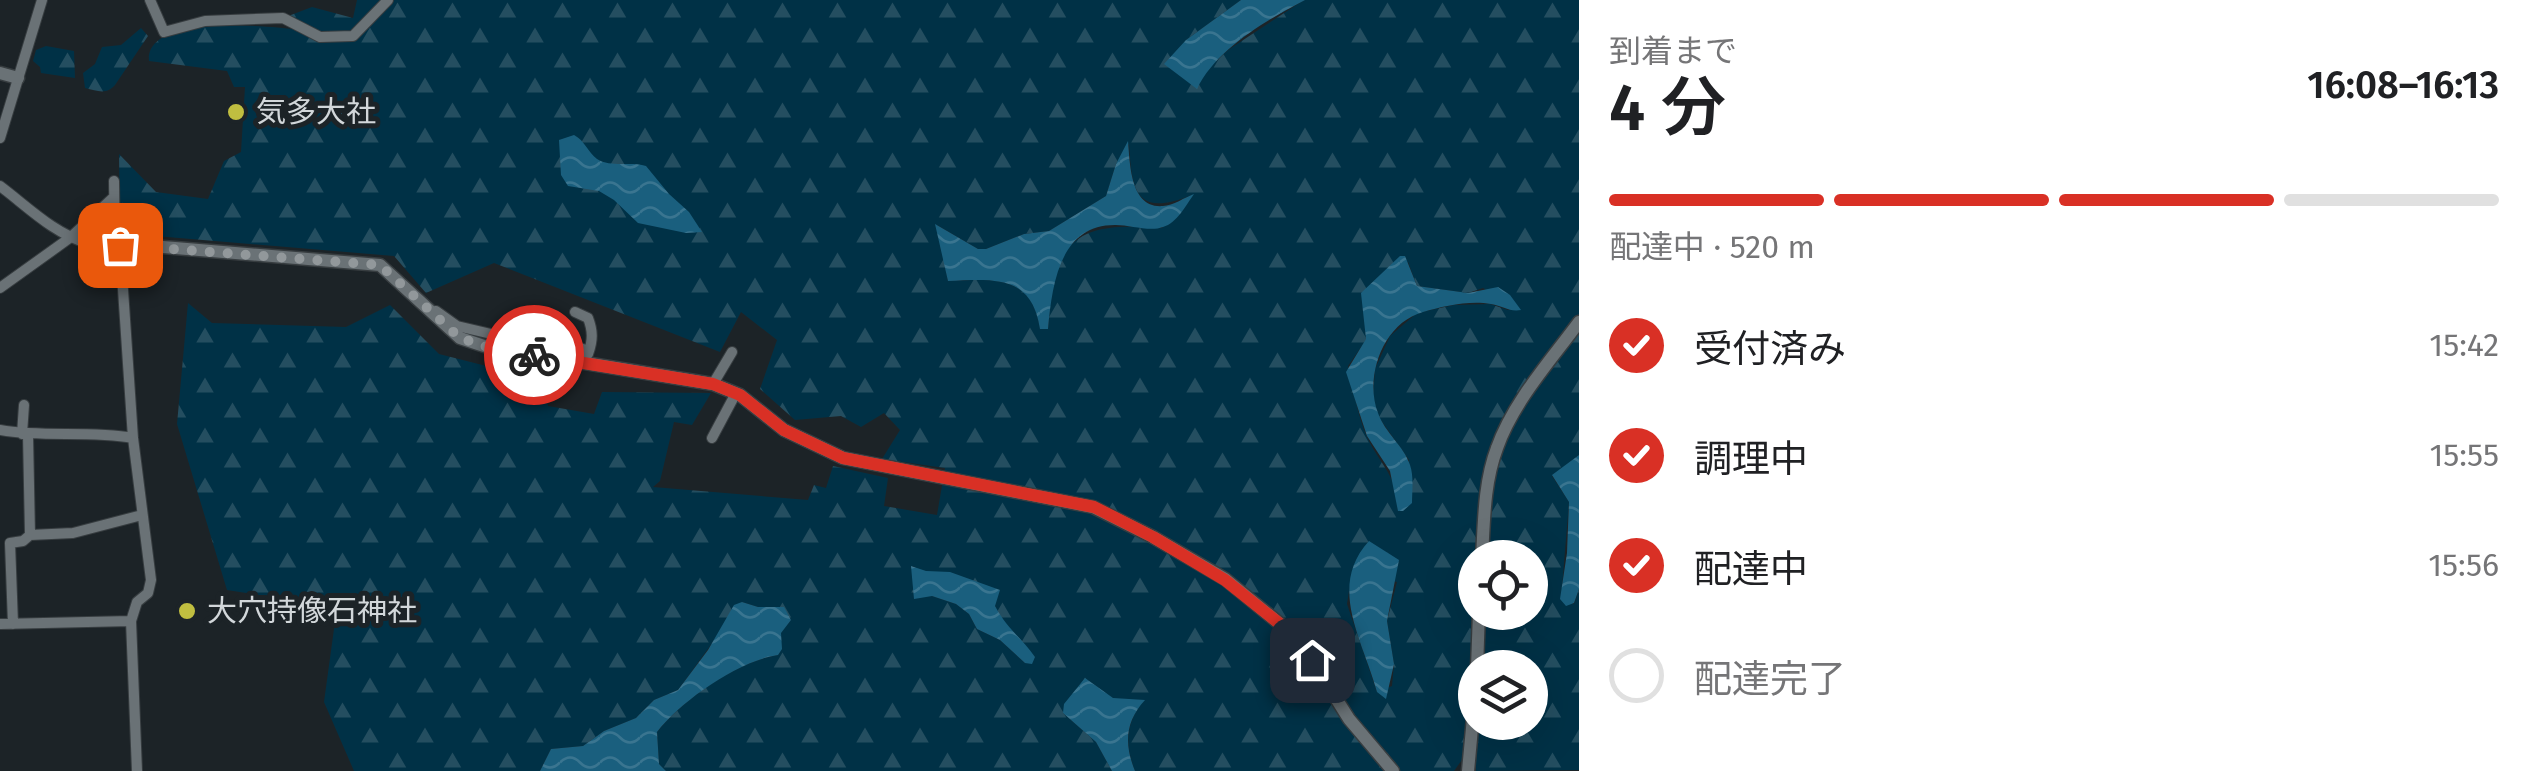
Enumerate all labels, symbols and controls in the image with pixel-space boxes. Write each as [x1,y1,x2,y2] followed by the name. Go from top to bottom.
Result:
[1609,32,1737,70] text: 到着まで
[2307,62,2499,108] text: 16:08–16:13
[1609,69,1726,147] text: 4 分
[256,94,376,130] place label: 気多大社
[225,101,247,123] marker: 気多大社
[78,203,163,288] pin
[93,218,148,273] icon: bag
[1609,228,1815,266] text: 配達中 · 520 m
[484,305,584,405] courier
[1609,318,1664,373] icon: check
[1694,326,1846,372] text: 受付済み
[2429,326,2499,364] text: 15:42
[507,328,562,383] icon: bike
[1609,428,1664,483] icon: check
[1694,436,1808,482] text: 調理中
[2429,436,2499,474] text: 15:55
[1609,538,1664,593] icon: check
[1458,540,1548,740] map controls
[1458,540,1548,630] button: locate
[1694,546,1808,592] text: 配達中
[2428,546,2499,584] text: 15:56
[207,593,417,629] place label: 大穴持像石神社
[176,600,198,622] marker: 大穴持像石神社
[1270,618,1355,703] pin
[1285,633,1340,688] icon: home
[1458,650,1548,740] button: layers
[1694,656,1846,702] text: 配達完了

